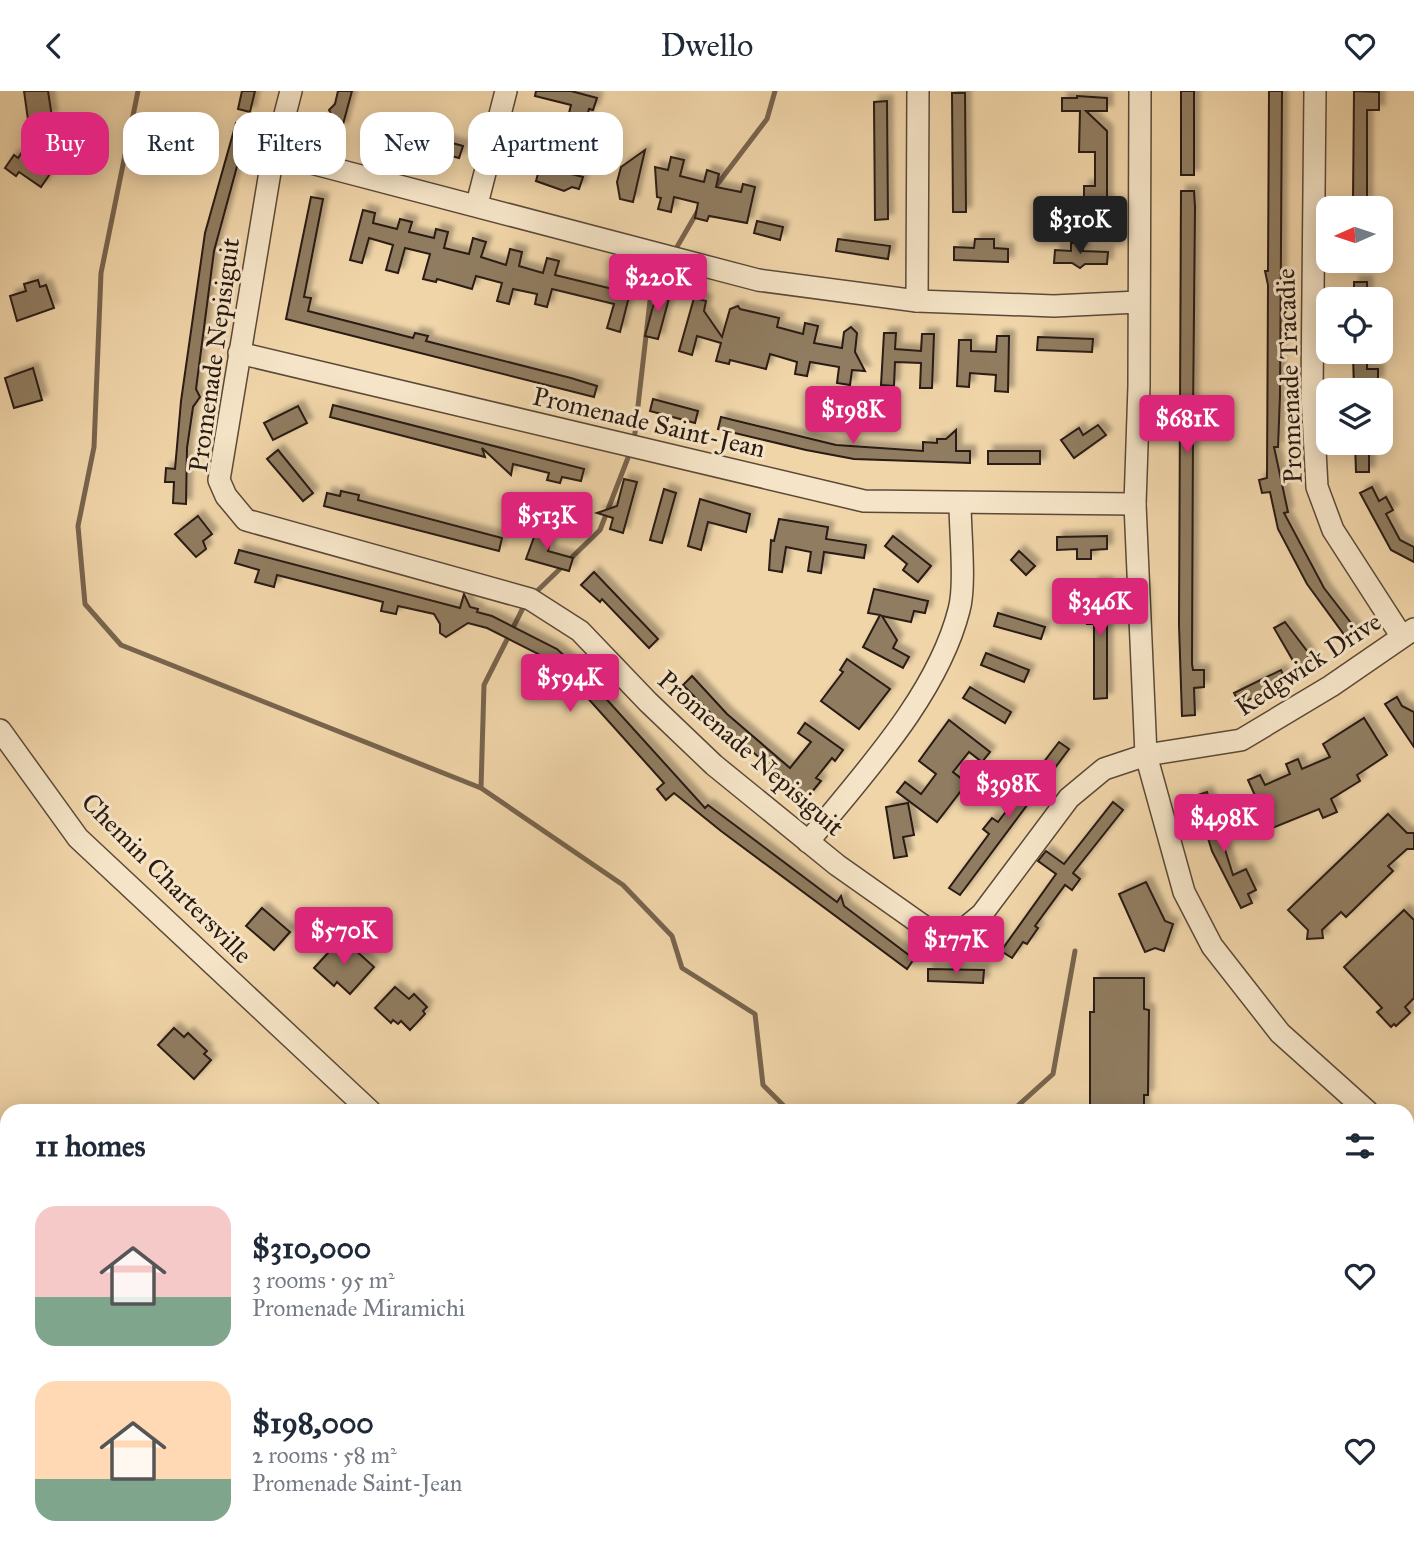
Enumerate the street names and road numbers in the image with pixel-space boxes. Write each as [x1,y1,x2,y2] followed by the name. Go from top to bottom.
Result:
[182,236,246,474] street label: Promenade Nepisiguit
[1269,268,1309,484] street label: Promenade Tracadie
[530,380,768,464] street label: Promenade Saint-Jean
[1229,605,1387,723] street label: Kedgwick Drive
[651,663,851,843] street label: Promenade Nepisiguit
[75,786,259,970] street label: Chemin Chartersville

